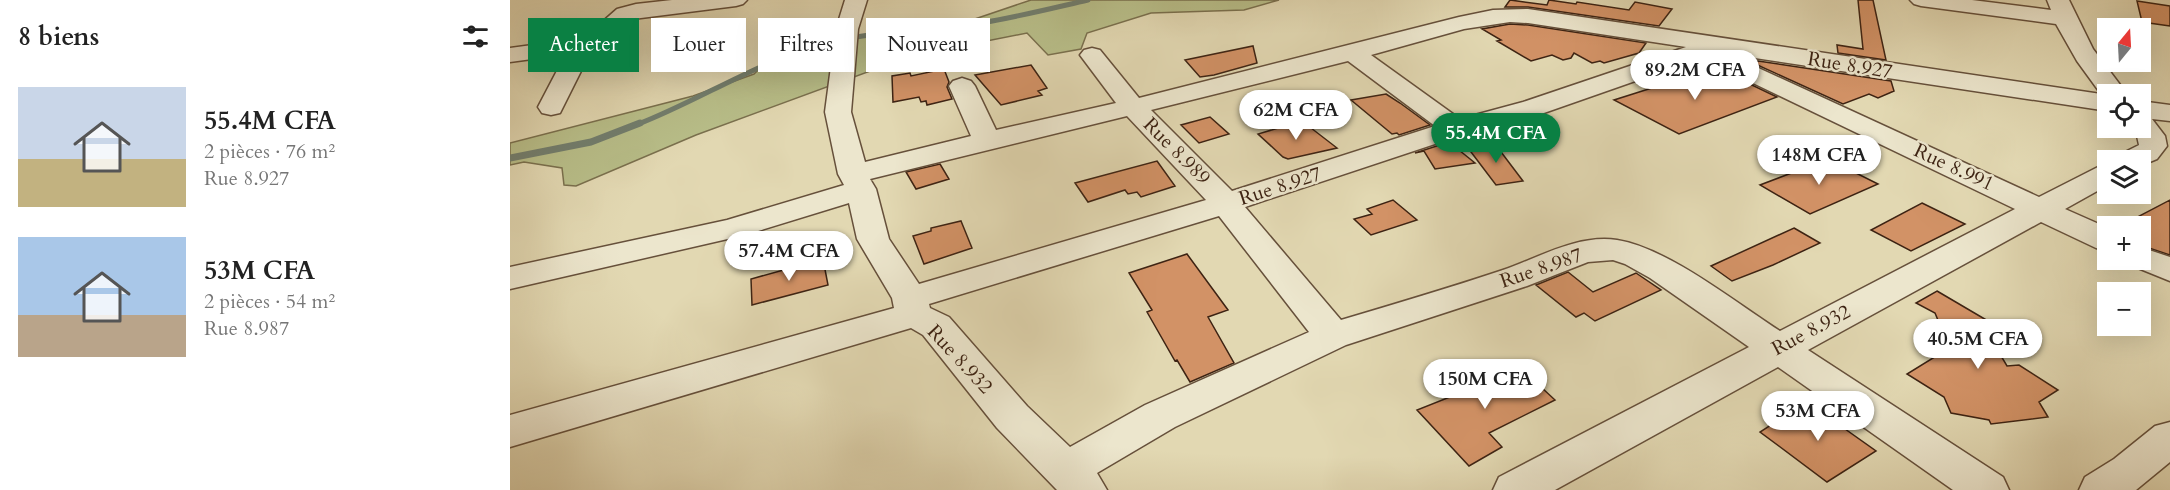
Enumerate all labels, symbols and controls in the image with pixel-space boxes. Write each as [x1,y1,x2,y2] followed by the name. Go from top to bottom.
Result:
[528,18,639,72] chip: Acheter
[651,18,746,72] chip: Louer
[758,18,854,72] chip: Filtres
[866,18,990,72] chip: Nouveau
[2097,18,2151,72] north arrow
[2097,18,2151,336] map controls
[18,19,99,54] text: 8 biens
[459,20,492,53] icon: filters
[1806,45,1894,85] street label: Rue 8.927
[1626,50,1764,101] pin: 89.2M CFA
[1644,56,1746,83] text: 89.2M CFA
[2097,84,2151,138] button: locate
[1241,90,1351,141] pin: 62M CFA
[1253,96,1339,123] text: 62M CFA
[204,103,336,138] text: 55.4M CFA
[66,111,138,183] icon: home
[1137,111,1217,191] street label: Rue 8.989
[1427,113,1565,164] pin: 55.4M CFA
[1445,119,1547,146] text: 55.4M CFA
[1757,135,1881,186] pin: 148M CFA
[1910,137,1998,197] street label: Rue 8.991
[204,138,335,165] text: 2 pièces · 76 m²
[1771,141,1867,168] text: 148M CFA
[2097,150,2151,204] button: layers
[1235,160,1325,212] street label: Rue 8.927
[204,165,289,192] text: Rue 8.927
[2097,216,2151,270] button: +
[720,231,858,282] pin: 57.4M CFA
[738,237,840,264] text: 57.4M CFA
[1496,241,1586,295] street label: Rue 8.987
[204,253,315,288] text: 53M CFA
[66,261,138,333] icon: home
[2097,282,2151,336] button: −
[204,288,335,315] text: 2 pièces · 54 m²
[1767,298,1855,362] street label: Rue 8.932
[204,315,289,342] text: Rue 8.987
[921,319,999,399] street label: Rue 8.932
[1909,319,2047,370] pin: 40.5M CFA
[1927,325,2029,352] text: 40.5M CFA
[1423,359,1547,410] pin: 150M CFA
[1437,365,1533,392] text: 150M CFA
[1763,391,1873,442] pin: 53M CFA
[1775,397,1861,424] text: 53M CFA

